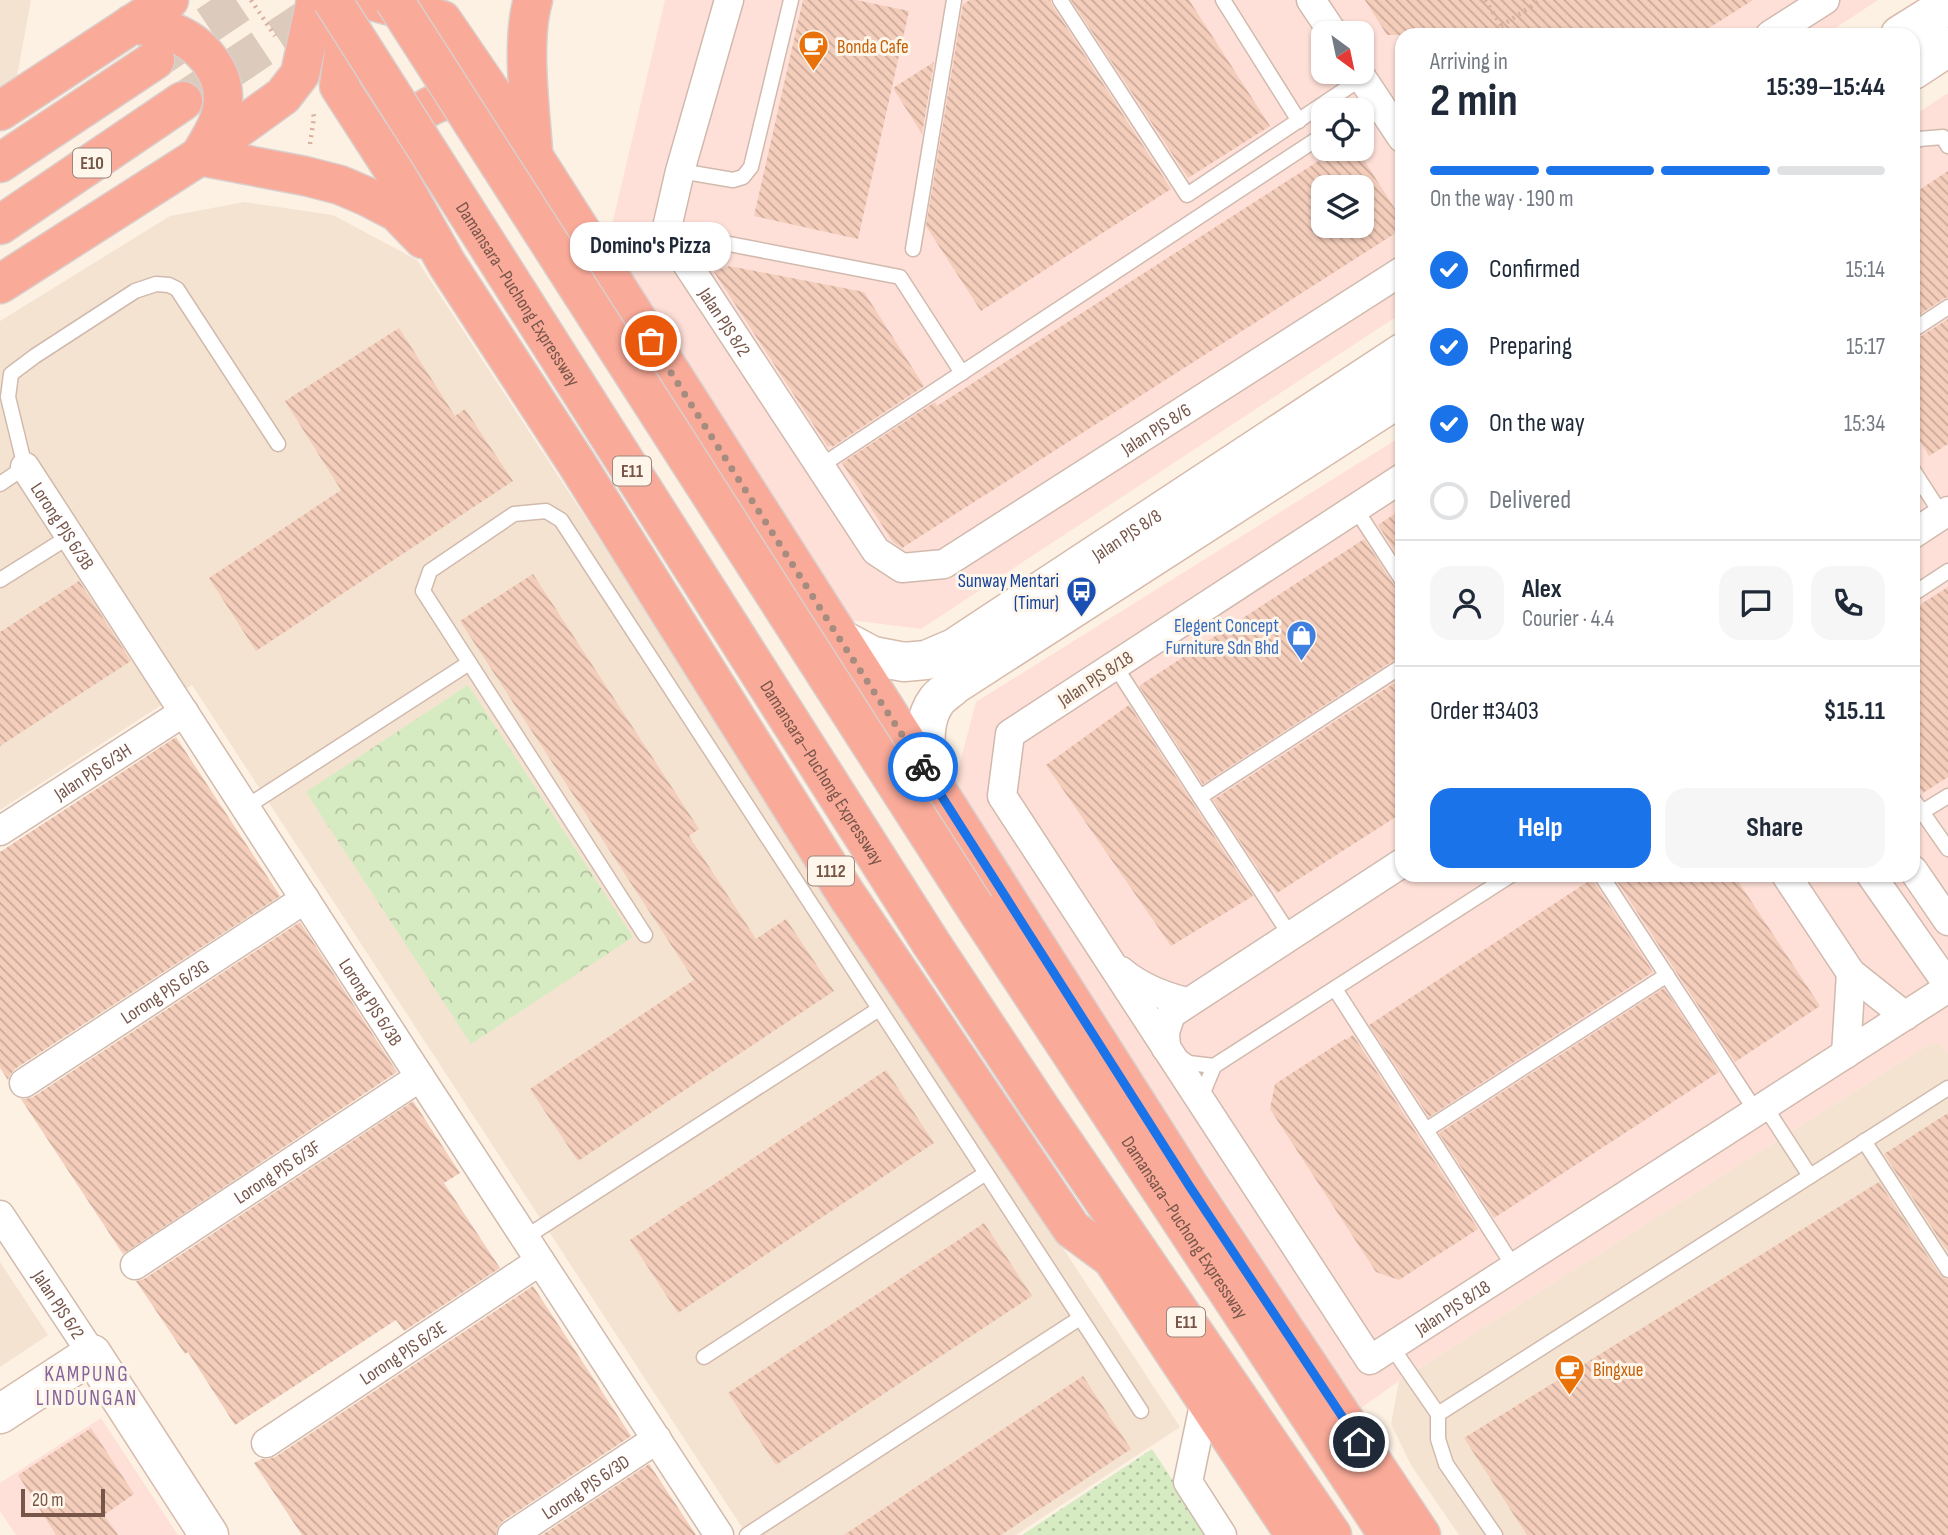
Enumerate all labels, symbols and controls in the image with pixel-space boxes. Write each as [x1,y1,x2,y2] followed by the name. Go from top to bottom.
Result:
[1311,21,1374,84] north arrow
[1311,21,1374,238] map controls
[797,29,831,73] cafe icon: Bonda Cafe
[837,36,909,59] place label: Bonda Cafe
[1430,48,1508,76] text: Arriving in
[1767,72,1885,103] text: 15:39–15:44
[1430,74,1518,129] text: 2 min
[1311,98,1374,161] button: locate
[73,148,111,178] road number: E10
[1311,175,1374,238] button: layers
[1430,185,1573,213] text: On the way · 190 m
[450,198,585,392] street label: Damansara–Puchong Expressway
[570,222,732,271] callout: Domino's Pizza
[590,232,711,260] text: Domino's Pizza
[1430,251,1468,289] icon: check
[1489,254,1580,285] text: Confirmed
[1846,256,1885,284] text: 15:14
[692,283,755,361] street label: Jalan PJS 8/2
[621,311,681,371] pin
[632,322,670,360] icon: bag
[1430,328,1468,366] icon: check
[1489,331,1572,362] text: Preparing
[1846,333,1885,361] text: 15:17
[1117,399,1196,461] street label: Jalan PJS 8/6
[1430,405,1468,443] icon: check
[1489,408,1585,439] text: On the way
[1844,410,1885,438] text: 15:34
[613,457,651,486] road number: E11
[25,479,99,575] street label: Lorong PJS 6/3B
[1489,485,1571,516] text: Delivered
[1087,505,1166,567] street label: Jalan PJS 8/8
[1430,566,1504,640] button: person
[1719,566,1793,640] button: chat
[1811,566,1885,640] button: phone
[958,570,1059,615] place label: Sunway Mentari (Timur)
[1065,574,1099,618] bus stop icon: Sunway Mentari (Timur)
[1522,574,1562,605] text: Alex
[1522,605,1614,633] text: Courier · 4.4
[1165,615,1279,660] place label: Elegent Concept Furniture Sdn Bhd
[1285,619,1319,663] shop icon: Elegent Concept Furniture Sdn Bhd
[1053,647,1138,713] street label: Jalan PJS 8/18
[754,677,889,870] street label: Damansara–Puchong Expressway
[1430,696,1539,727] text: Order #3403
[1824,696,1885,727] text: $15.11
[888,732,958,802] courier
[49,739,136,806] street label: Jalan PJS 6/3H
[904,748,942,786] icon: bike
[1430,788,1651,868] button: Help
[1665,788,1885,868] button: Share
[808,856,854,886] road number: 1112
[333,954,407,1051] street label: Lorong PJS 6/3B
[117,955,214,1029] street label: Lorong PJS 6/3G
[1116,1132,1253,1324] street label: Damansara–Puchong Expressway
[230,1136,325,1209] street label: Lorong PJS 6/3F
[26,1265,89,1344] street label: Jalan PJS 6/2
[1410,1276,1495,1341] street label: Jalan PJS 8/18
[1167,1308,1205,1336] road number: E11
[356,1317,451,1390] street label: Lorong PJS 6/3E
[1553,1352,1587,1396] cafe icon: Bingxue
[1593,1359,1643,1382] place label: Bingxue
[36,1362,138,1411] district label: KAMPUNG LINDUNGAN
[1329,1412,1389,1472] pin
[1340,1423,1378,1461] icon: home
[538,1450,634,1525] street label: Lorong PJS 6/3D
[21,1486,105,1518] scale bar
[32,1489,64,1512] text: 20 m

